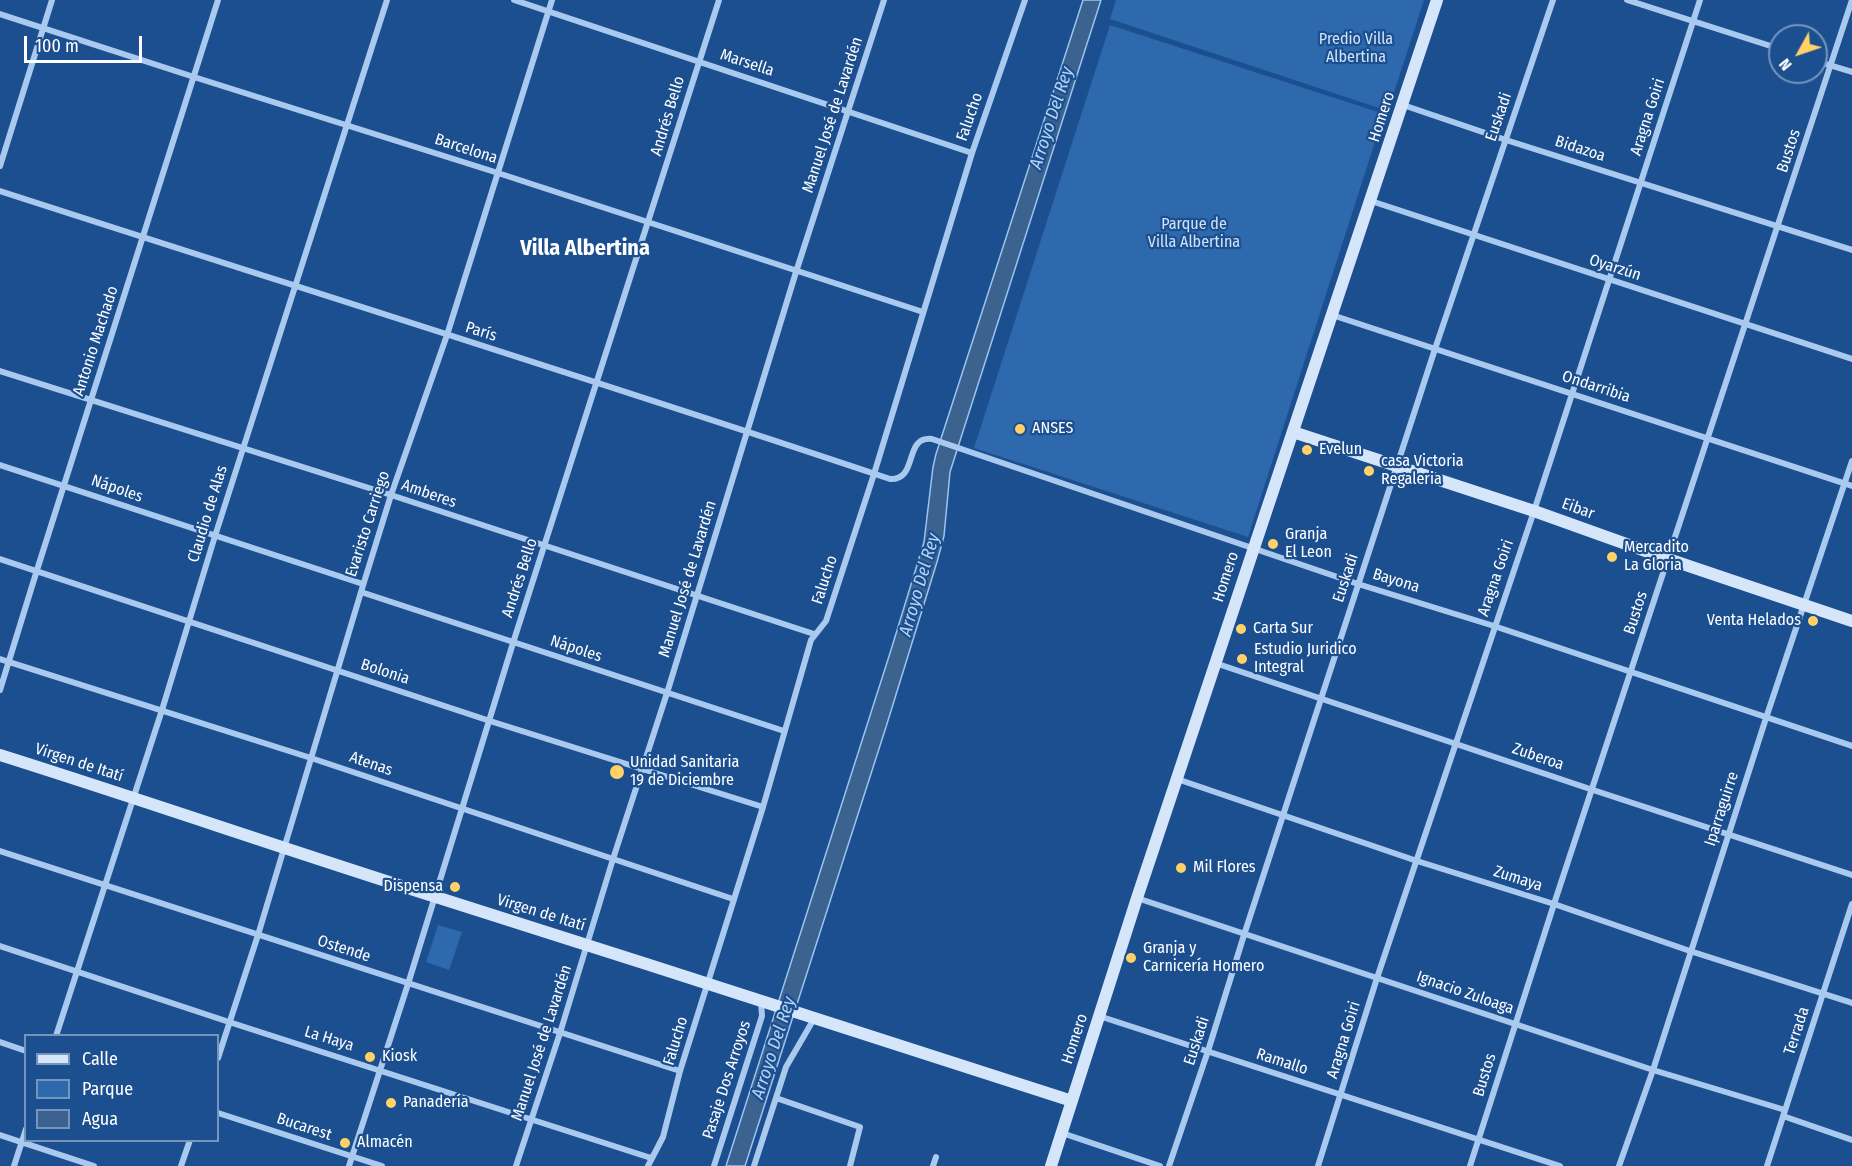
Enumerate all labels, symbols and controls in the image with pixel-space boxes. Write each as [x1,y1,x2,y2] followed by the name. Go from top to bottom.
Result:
[27,24,146,62] scale bar
[1768,24,1828,84] north arrow
[1319,30,1393,68] park label: Predio Villa Albertina
[35,35,79,57] text: 100 m
[799,35,867,195] street label: Manuel José de Lavardén
[718,45,776,81] street label: Marsella
[1775,55,1796,74] text: N
[1025,64,1079,172] water label: Arroyo Del Rey
[647,74,689,158] street label: Andrés Bello
[1627,76,1669,158] street label: Aragna Goiri
[1365,89,1399,145] street label: Homero
[953,90,987,144] street label: Falucho
[1482,90,1516,144] street label: Euskadi
[1773,127,1805,175] street label: Bustos
[432,130,500,168] street label: Barcelona
[1553,132,1607,166] street label: Bidazoa
[1148,215,1240,253] park label: Parque de Villa Albertina
[520,236,650,262] district label: Villa Albertina
[1587,251,1643,285] street label: Oyarzún
[69,284,123,398] street label: Antonio Machado
[463,318,499,346] street label: París
[1560,367,1632,407] street label: Ondarribia
[1032,419,1073,439] place label: ANSES
[1013,422,1027,436] marker: ANSES
[1319,440,1362,460] place label: Evelun
[1300,443,1314,457] marker: Evelun
[1381,452,1464,490] place label: casa Victoria Regaleria
[184,463,232,565] street label: Claudio de Alas
[1362,464,1376,478] marker: casa Victoria Regaleria
[342,469,394,579] street label: Evaristo Carriego
[89,471,145,507] street label: Nápoles
[399,476,459,512] street label: Amberes
[1559,494,1597,524] street label: Eibar
[655,498,721,660] street label: Manuel José de Lavardén
[1285,525,1332,563] place label: Granja El Leon
[895,531,945,639] water label: Arroyo Del Rey
[498,536,542,620] street label: Andrés Bello
[1266,537,1280,551] marker: Granja El Leon
[1474,537,1518,619] street label: Aragna Goiri
[1624,538,1689,576] place label: Mercadito La Gloria
[1209,549,1243,605] street label: Homero
[1605,550,1619,564] marker: Mercadito La Gloria
[1329,551,1363,605] street label: Euskadi
[808,553,842,607] street label: Falucho
[1370,565,1422,597] street label: Bayona
[1620,589,1652,637] street label: Bustos
[1707,611,1801,631] place label: Venta Helados
[1806,614,1820,628] marker: Venta Helados
[1253,619,1313,639] place label: Carta Sur
[1234,622,1248,636] marker: Carta Sur
[548,632,604,666] street label: Nápoles
[1254,640,1357,678] place label: Estudio Juridico Integral
[1235,652,1249,666] marker: Estudio Juridico Integral
[358,655,412,689] street label: Bolonia
[1510,739,1566,775] street label: Zuberoa
[32,740,126,786] street label: Virgen de Itatí
[347,748,395,780] street label: Atenas
[630,753,739,791] place label: Unidad Sanitaria 19 de Diciembre
[608,763,626,781] marker: Unidad Sanitaria 19 de Diciembre
[1701,769,1743,849] street label: Iparraguirre
[1193,858,1256,878] place label: Mil Flores
[1174,861,1188,875] marker: Mil Flores
[1491,862,1545,896] street label: Zumaya
[383,877,443,897] place label: Dispensa
[448,880,462,894] marker: Dispensa
[494,890,588,936] street label: Virgen de Itatí
[315,931,373,967] street label: Ostende
[1143,939,1264,977] place label: Granja y Carnicería Homero
[1124,951,1138,965] marker: Granja y Carnicería Homero
[508,963,576,1123] street label: Manuel José de Lavardén
[1414,967,1516,1019] street label: Ignacio Zuloaga
[747,994,801,1102] water label: Arroyo Del Rey
[1323,999,1365,1081] street label: Aragna Goiri
[1780,1005,1814,1057] street label: Terrada
[1058,1011,1092,1067] street label: Homero
[660,1014,692,1068] street label: Falucho
[1180,1014,1214,1068] street label: Euskadi
[699,1018,755,1142] street label: Pasaje Dos Arroyos
[302,1022,356,1056] street label: La Haya
[24,1034,219,1142] legend
[1254,1045,1310,1079] street label: Ramallo
[382,1047,417,1067] place label: Kiosk
[82,1048,118,1070] text: Calle
[363,1050,377,1064] marker: Kiosk
[1469,1051,1501,1099] street label: Bustos
[82,1078,133,1100] text: Parque
[403,1093,469,1113] place label: Panadería
[384,1096,398,1110] marker: Panadería
[82,1108,118,1130] text: Agua
[274,1109,334,1145] street label: Bucarest
[357,1133,413,1153] place label: Almacén
[338,1136,352,1150] marker: Almacén

